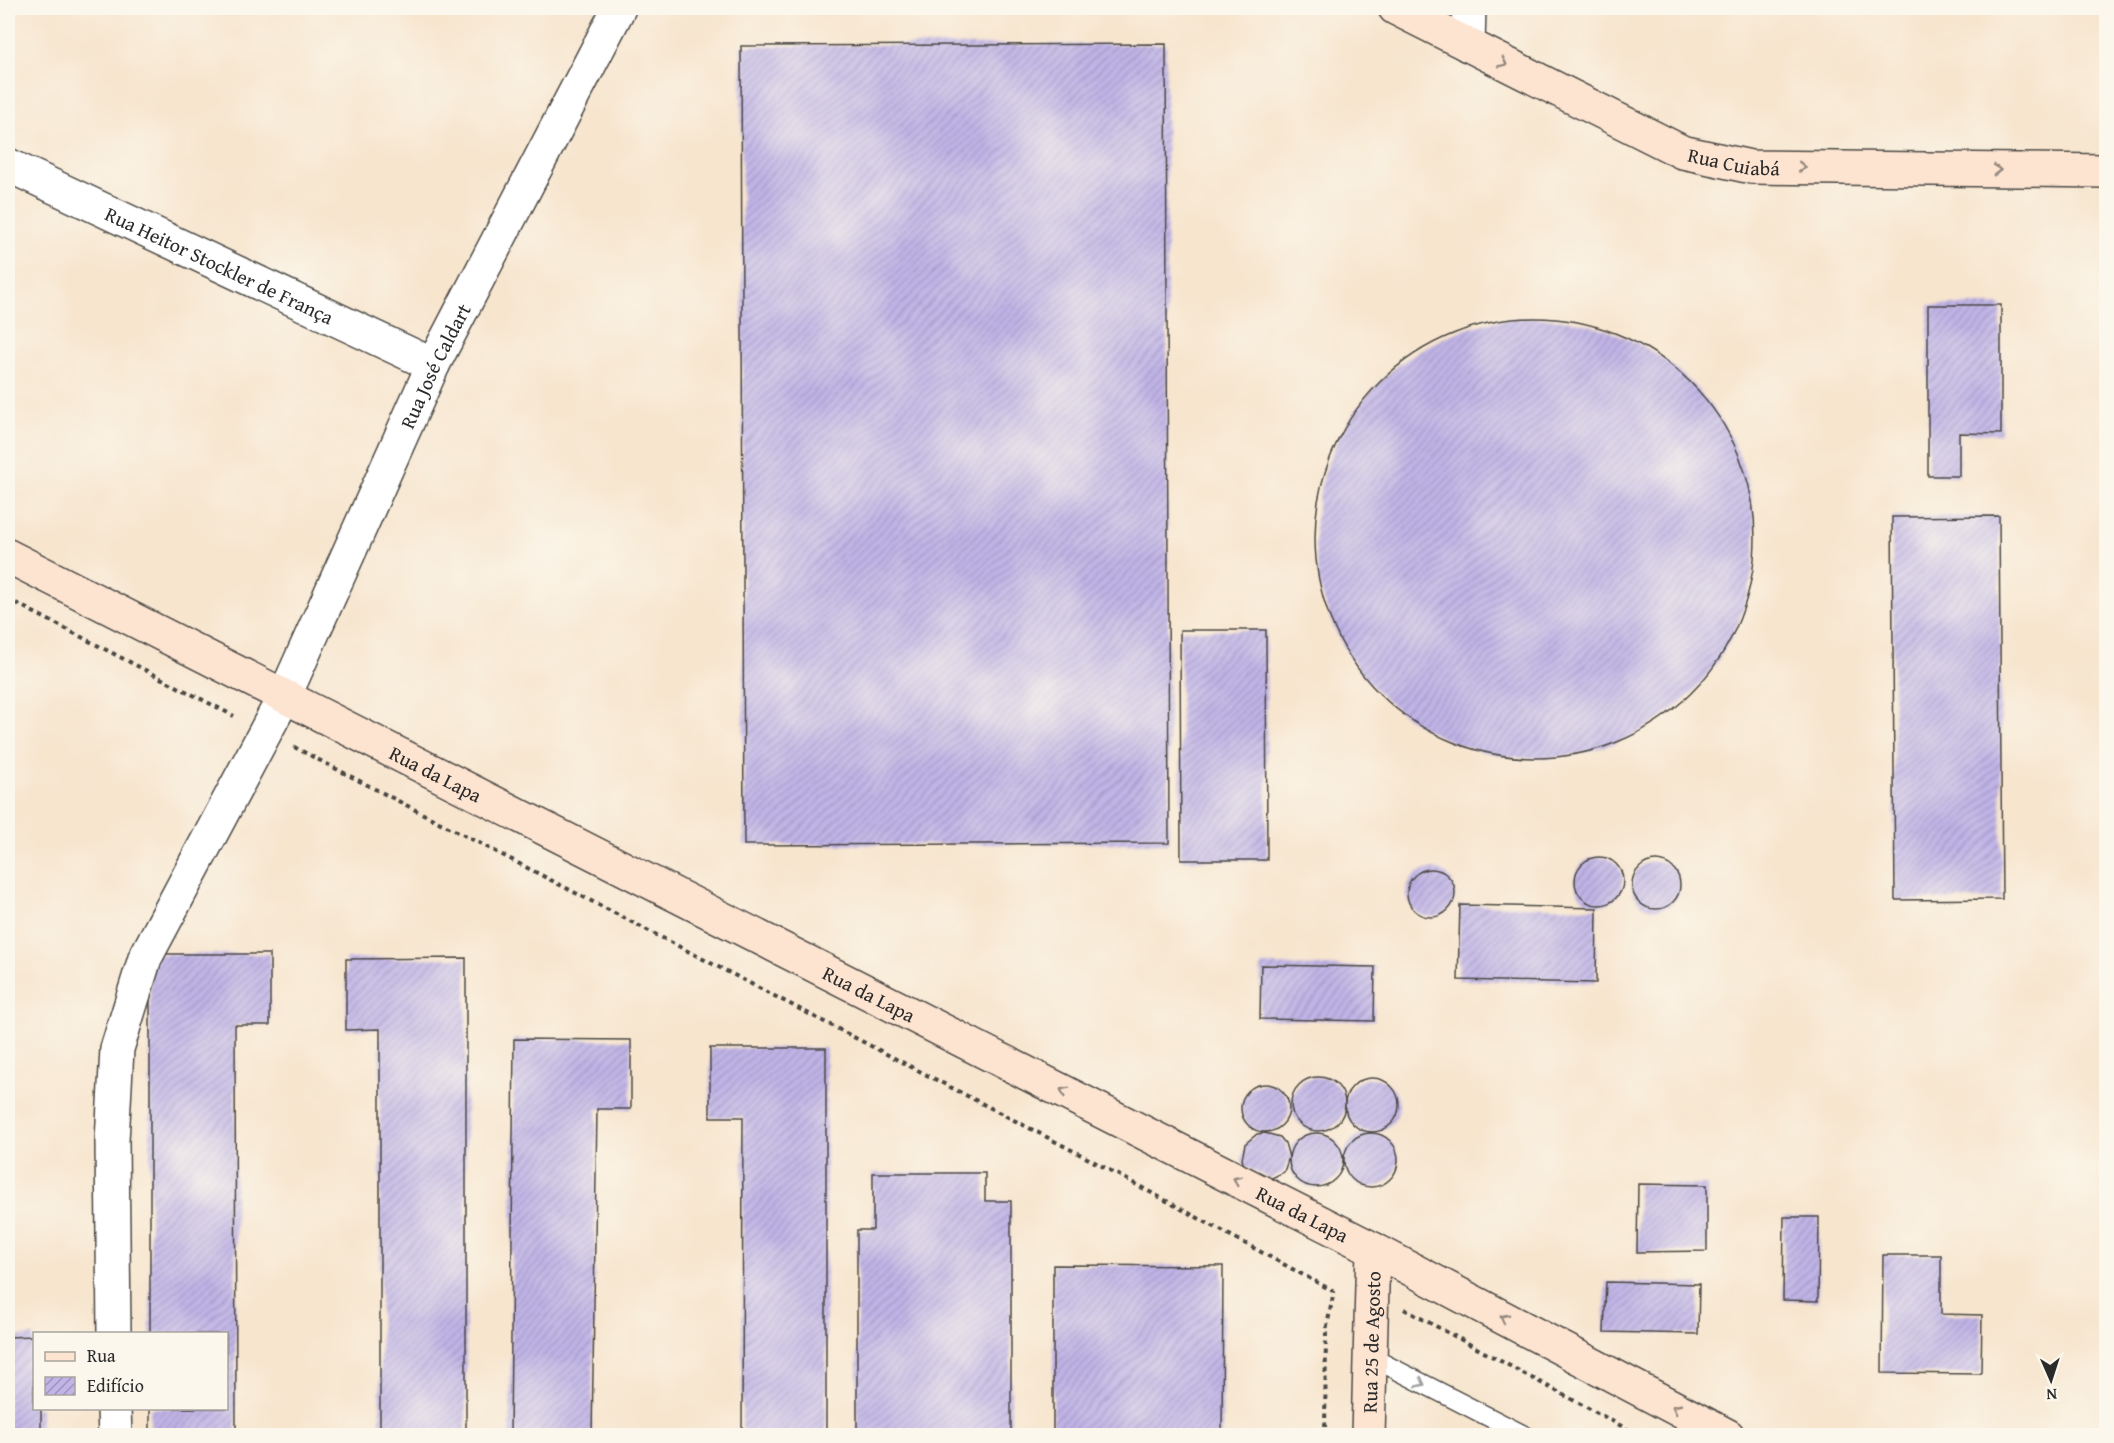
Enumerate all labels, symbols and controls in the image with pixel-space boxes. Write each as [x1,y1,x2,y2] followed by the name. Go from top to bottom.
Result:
[1497,56,1508,67] one-way arrow
[1685,139,1780,182] street label: Rua Cuiabá
[1797,161,1806,173] one-way arrow
[1992,163,2001,176] one-way arrow
[101,198,339,331] street label: Rua Heitor Stockler de França
[392,298,477,433] street label: Rua José Caldart
[385,738,488,809] street label: Rua da Lapa
[818,958,921,1029] street label: Rua da Lapa
[1059,1087,1070,1099] one-way arrow
[1233,1176,1244,1187] one-way arrow
[1251,1178,1354,1249] street label: Rua da Lapa
[1354,1271,1387,1413] street label: Rua 25 de Agosto
[1499,1313,1510,1325] one-way arrow
[33,1332,228,1410] legend
[87,1342,116,1369] text: Rua
[2021,1350,2081,1410] north arrow
[87,1372,144,1399] text: Edifício
[1414,1375,1425,1387] one-way arrow
[2046,1383,2058,1407] text: N
[1672,1404,1683,1415] one-way arrow

